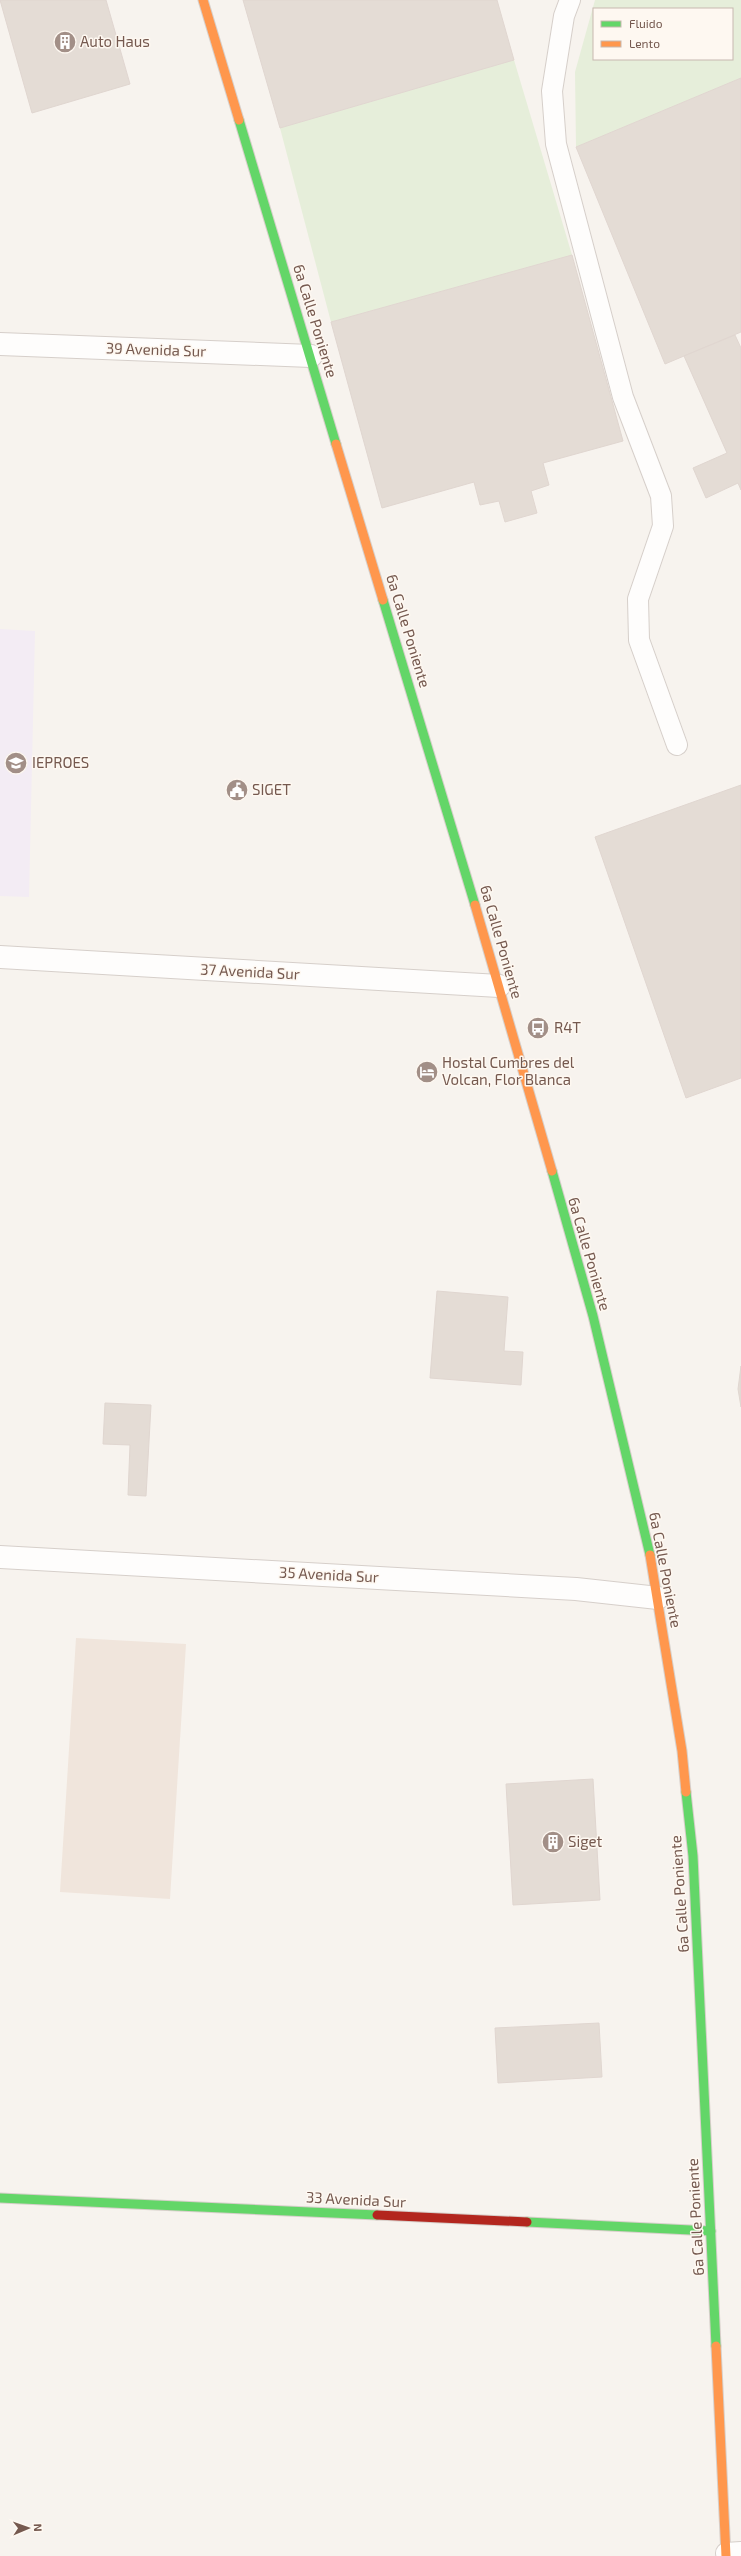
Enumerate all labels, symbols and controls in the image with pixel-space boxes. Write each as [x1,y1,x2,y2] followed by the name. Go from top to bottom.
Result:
[593,8,733,60] legend
[629,16,663,30] text: Fluido
[52,29,78,55] building icon: Auto Haus
[80,32,150,50] place label: Auto Haus
[629,36,660,50] text: Lento
[290,262,342,380] street label: 6a Calle Poniente
[106,338,207,360] street label: 39 Avenida Sur
[383,572,435,690] street label: 6a Calle Poniente
[3,750,29,776] school or university icon: IEPROES
[32,753,89,771] place label: IEPROES
[224,777,250,803] public building icon: SIGET
[252,780,291,798] place label: SIGET
[477,883,527,1001] street label: 6a Calle Poniente
[200,959,300,983] street label: 37 Avenida Sur
[525,1015,551,1041] bus stop icon: R4T
[554,1018,581,1036] place label: R4T
[442,1053,575,1088] place label: Hostal Cumbres del Volcan, Flor Blanca
[414,1059,440,1085] hotel icon: Hostal Cumbres del Volcan, Flor Blanca
[565,1195,615,1313] street label: 6a Calle Poniente
[646,1510,686,1629] street label: 6a Calle Poniente
[279,1562,379,1586] street label: 35 Avenida Sur
[540,1829,566,1855] building icon: Siget
[568,1832,603,1850] place label: Siget
[666,1835,692,1953] street label: 6a Calle Poniente
[683,2158,707,2276] street label: 6a Calle Poniente
[306,2187,407,2211] street label: 33 Avenida Sur
[8,2508,48,2548] north arrow
[32,2523,45,2532] text: N

